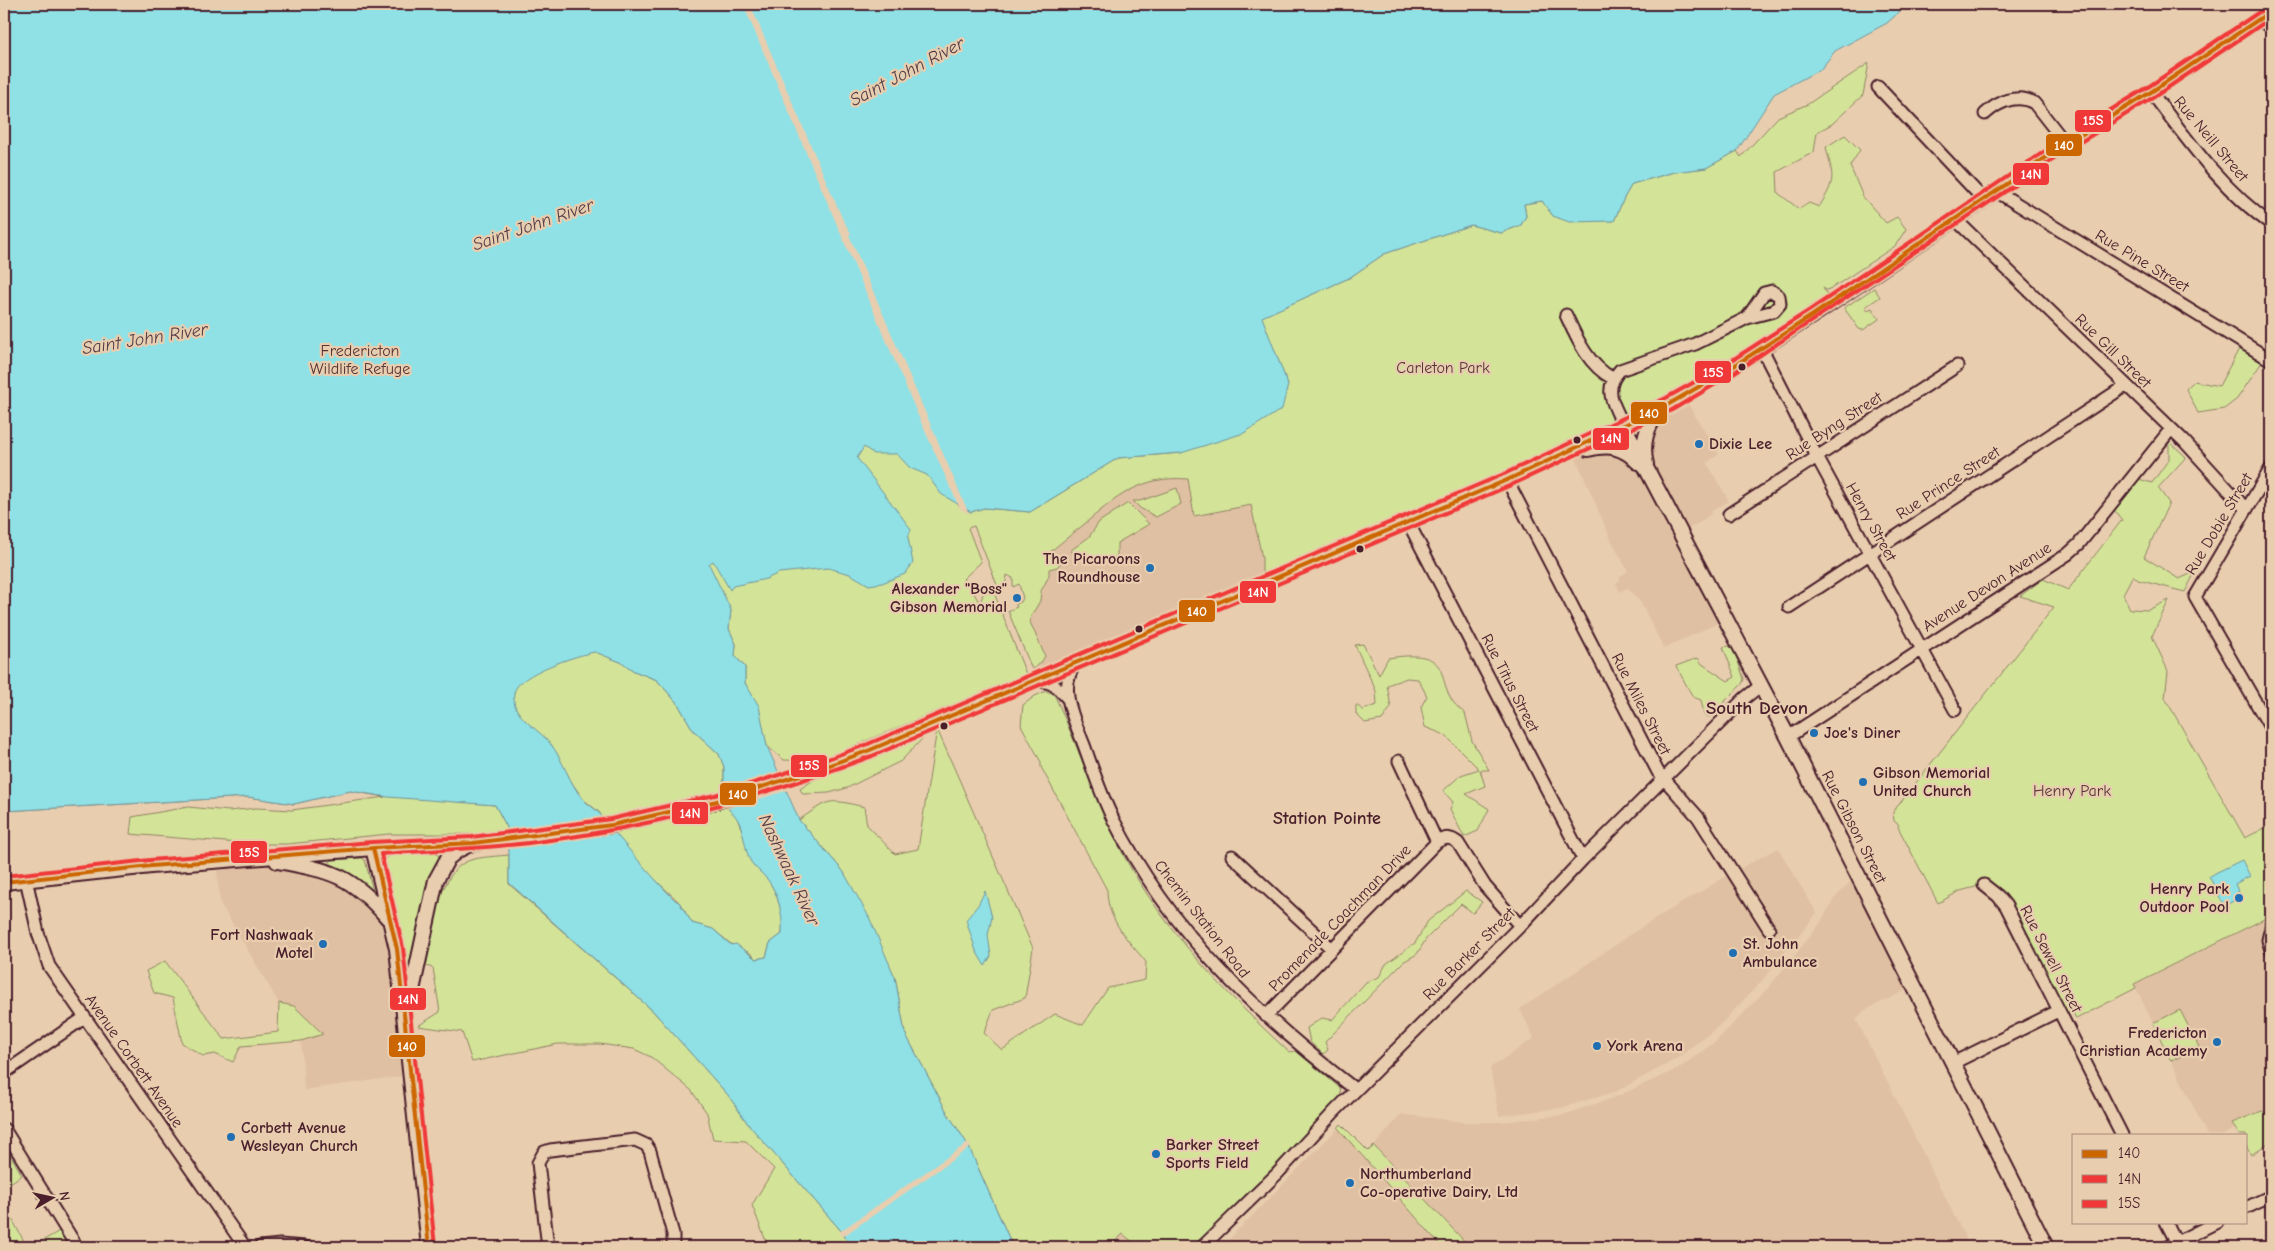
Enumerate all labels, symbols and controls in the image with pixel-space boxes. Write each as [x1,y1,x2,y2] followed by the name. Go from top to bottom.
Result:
[846,33,969,111] water label: Saint John River
[2170,93,2252,186] street label: Rue Neill Street
[2074,109,2112,133] line badge: 15S
[2083,112,2104,129] text: 15S
[2045,133,2083,157] line badge: 140
[2054,137,2074,154] text: 140
[2012,162,2050,186] line badge: 14N
[2020,166,2042,183] text: 14N
[470,194,597,256] water label: Saint John River
[2092,226,2192,296] street label: Rue Pine Street
[2071,310,2155,392] street label: Rue Gill Street
[81,319,210,359] water label: Saint John River
[310,342,410,378] park label: Fredericton Wildlife Refuge
[1396,359,1490,377] park label: Carleton Park
[1694,360,1732,384] line badge: 15S
[1737,362,1747,372] unlabelled marker
[1703,364,1724,381] text: 15S
[1783,388,1886,464] street label: Rue Byng Street
[1630,401,1668,425] line badge: 140
[1639,405,1659,422] text: 140
[1592,427,1630,451] line badge: 14N
[1600,430,1622,447] text: 14N
[1572,435,1582,445] unlabelled marker
[1709,435,1772,453] place label: Dixie Lee
[1693,438,1705,450] marker: Dixie Lee
[1893,443,2004,523] street label: Rue Prince Street
[2182,470,2257,578] street label: Rue Dobie Street
[1842,479,1900,565] street label: Henry Street
[1919,539,2055,635] street label: Avenue Devon Avenue
[1355,544,1365,554] unlabelled marker
[1043,550,1140,586] place label: The Picaroons Roundhouse
[1144,562,1156,574] marker: The Picaroons Roundhouse
[890,580,1007,616] place label: Alexander "Boss" Gibson Memorial
[1239,580,1277,604] line badge: 14N
[1247,584,1269,601] text: 14N
[1011,592,1023,604] marker: Alexander "Boss" Gibson Memorial
[1178,599,1216,623] line badge: 140
[1187,603,1207,620] text: 140
[1134,624,1144,634] unlabelled marker
[1477,631,1543,736] street label: Rue Titus Street
[1608,650,1675,758] street label: Rue Miles Street
[1706,697,1808,719] district label: South Devon
[939,721,949,731] unlabelled marker
[1824,724,1901,742] place label: Joe's Diner
[1808,727,1820,739] marker: Joe's Diner
[790,754,828,778] line badge: 15S
[799,757,820,774] text: 15S
[1873,764,1990,800] place label: Gibson Memorial United Church
[1818,768,1890,887] street label: Rue Gibson Street
[1857,776,1869,788] marker: Gibson Memorial United Church
[719,782,757,806] line badge: 140
[2033,782,2111,800] park label: Henry Park
[728,786,748,803] text: 140
[671,801,709,825] line badge: 14N
[679,805,701,822] text: 14N
[1273,808,1381,829] district label: Station Pointe
[754,811,824,930] water label: Nashwaak River
[230,840,268,864] line badge: 15S
[1265,841,1415,995] street label: Promenade Coachman Drive
[239,844,260,861] text: 15S
[1151,857,1253,981] street label: Chemin Station Road
[2139,880,2229,916] place label: Henry Park Outdoor Pool
[2233,892,2245,904] marker: Henry Park Outdoor Pool
[2016,903,2086,1016] street label: Rue Sewell Street
[1419,904,1519,1004] street label: Rue Barker Street
[210,926,313,962] place label: Fort Nashwaak Motel
[1743,935,1817,971] place label: St. John Ambulance
[317,938,329,950] marker: Fort Nashwaak Motel
[1727,947,1739,959] marker: St. John Ambulance
[389,987,427,1011] line badge: 14N
[81,991,187,1131] street label: Avenue Corbett Avenue
[397,991,419,1008] text: 14N
[2079,1024,2208,1060] place label: Fredericton Christian Academy
[388,1034,426,1058] line badge: 140
[2211,1036,2223,1048] marker: Fredericton Christian Academy
[1607,1037,1683,1055] place label: York Arena
[397,1038,417,1055] text: 140
[1591,1040,1603,1052] marker: York Arena
[241,1119,358,1155] place label: Corbett Avenue Wesleyan Church
[225,1131,237,1143] marker: Corbett Avenue Wesleyan Church
[2072,1134,2248,1224] legend
[1166,1136,1260,1172] place label: Barker Street Sports Field
[2118,1144,2140,1162] text: 140
[1150,1148,1162,1160] marker: Barker Street Sports Field
[1360,1165,1518,1201] place label: Northumberland Co-operative Dairy, Ltd
[2118,1170,2141,1188] text: 14N
[28,1174,78,1224] north arrow
[1344,1177,1356,1189] marker: Northumberland Co-operative Dairy, Ltd
[55,1190,73,1202] text: N
[2118,1194,2140,1212] text: 15S

